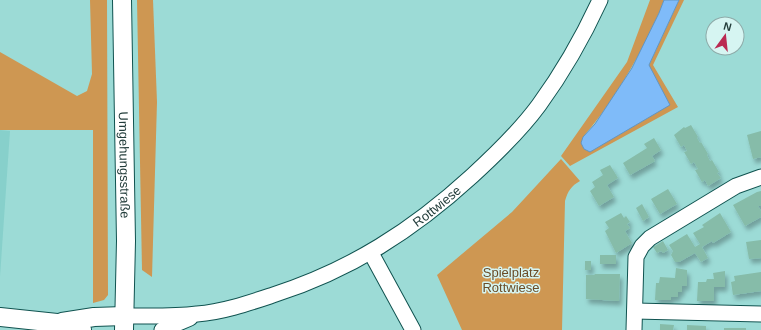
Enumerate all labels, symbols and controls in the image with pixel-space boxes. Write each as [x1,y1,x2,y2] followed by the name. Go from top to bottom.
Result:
[705,16,745,56] north arrow
[722,20,733,33] text: N
[116,111,133,219] street label: Umgehungsstraße
[410,182,464,230] street label: Rottwiese
[482,265,540,295] park label: Spielplatz Rottwiese

